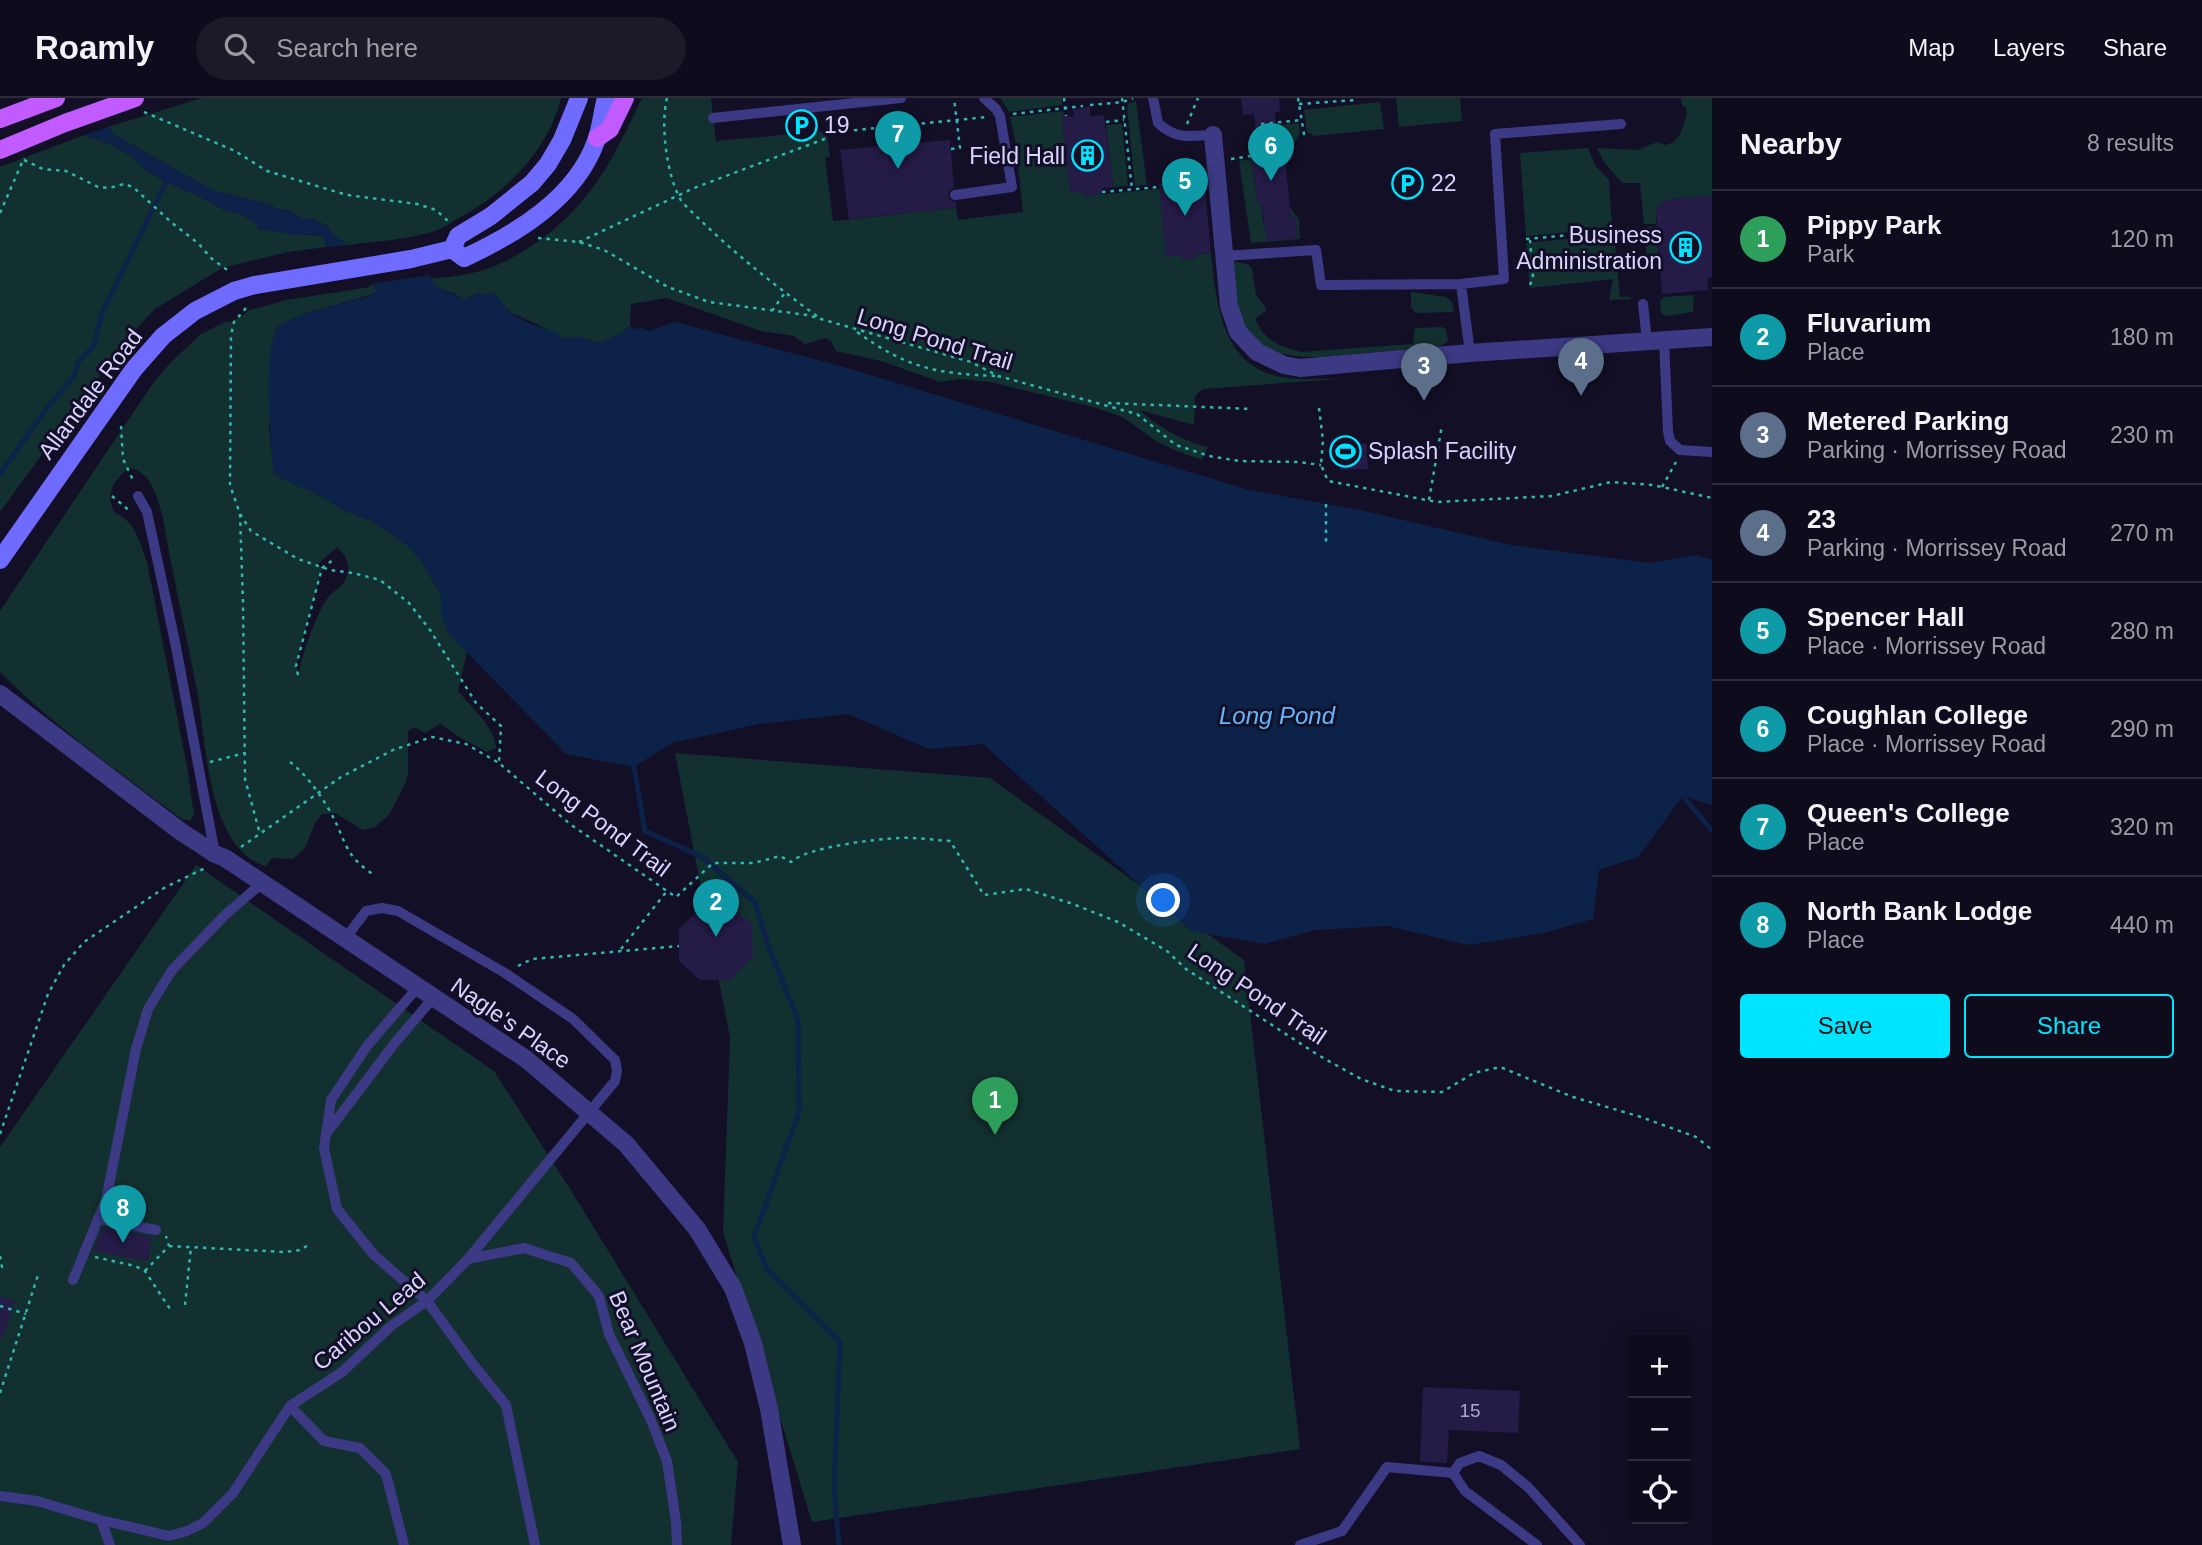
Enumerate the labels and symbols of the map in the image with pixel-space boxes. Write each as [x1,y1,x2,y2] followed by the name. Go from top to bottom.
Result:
[784,108,818,142] parking icon: 19
[875,111,921,169] pin: 7
[824,112,850,138] place label: 19
[1248,123,1294,181] pin: 6
[1071,139,1105,173] building icon: Field Hall
[969,143,1065,169] place label: Field Hall
[1162,158,1208,216] pin: 5
[1391,166,1425,200] parking icon: 22
[1431,170,1457,196] place label: 22
[1516,222,1662,274] place label: Business Administration
[1668,231,1702,265] building icon: Business Administration
[854,303,1016,375] street label: Long Pond Trail
[33,324,147,464] street label: Allandale Road
[1558,338,1604,396] pin: 4
[1401,343,1447,401] pin: 3
[1328,434,1362,468] sports icon: Splash Facility
[1368,438,1517,464] place label: Splash Facility
[1219,702,1336,729] water label: Long Pond
[531,764,675,882] street label: Long Pond Trail
[693,879,739,937] pin: 2
[1146,883,1180,917] your location
[1183,938,1331,1050] street label: Long Pond Trail
[446,972,576,1074] street label: Nagle's Place
[972,1077,1018,1135] pin: 1
[100,1185,146,1243] pin: 8
[308,1267,430,1375] street label: Caribou Lead
[604,1287,686,1435] street label: Bear Mountain
[1459,1400,1481,1421] house number: 15

